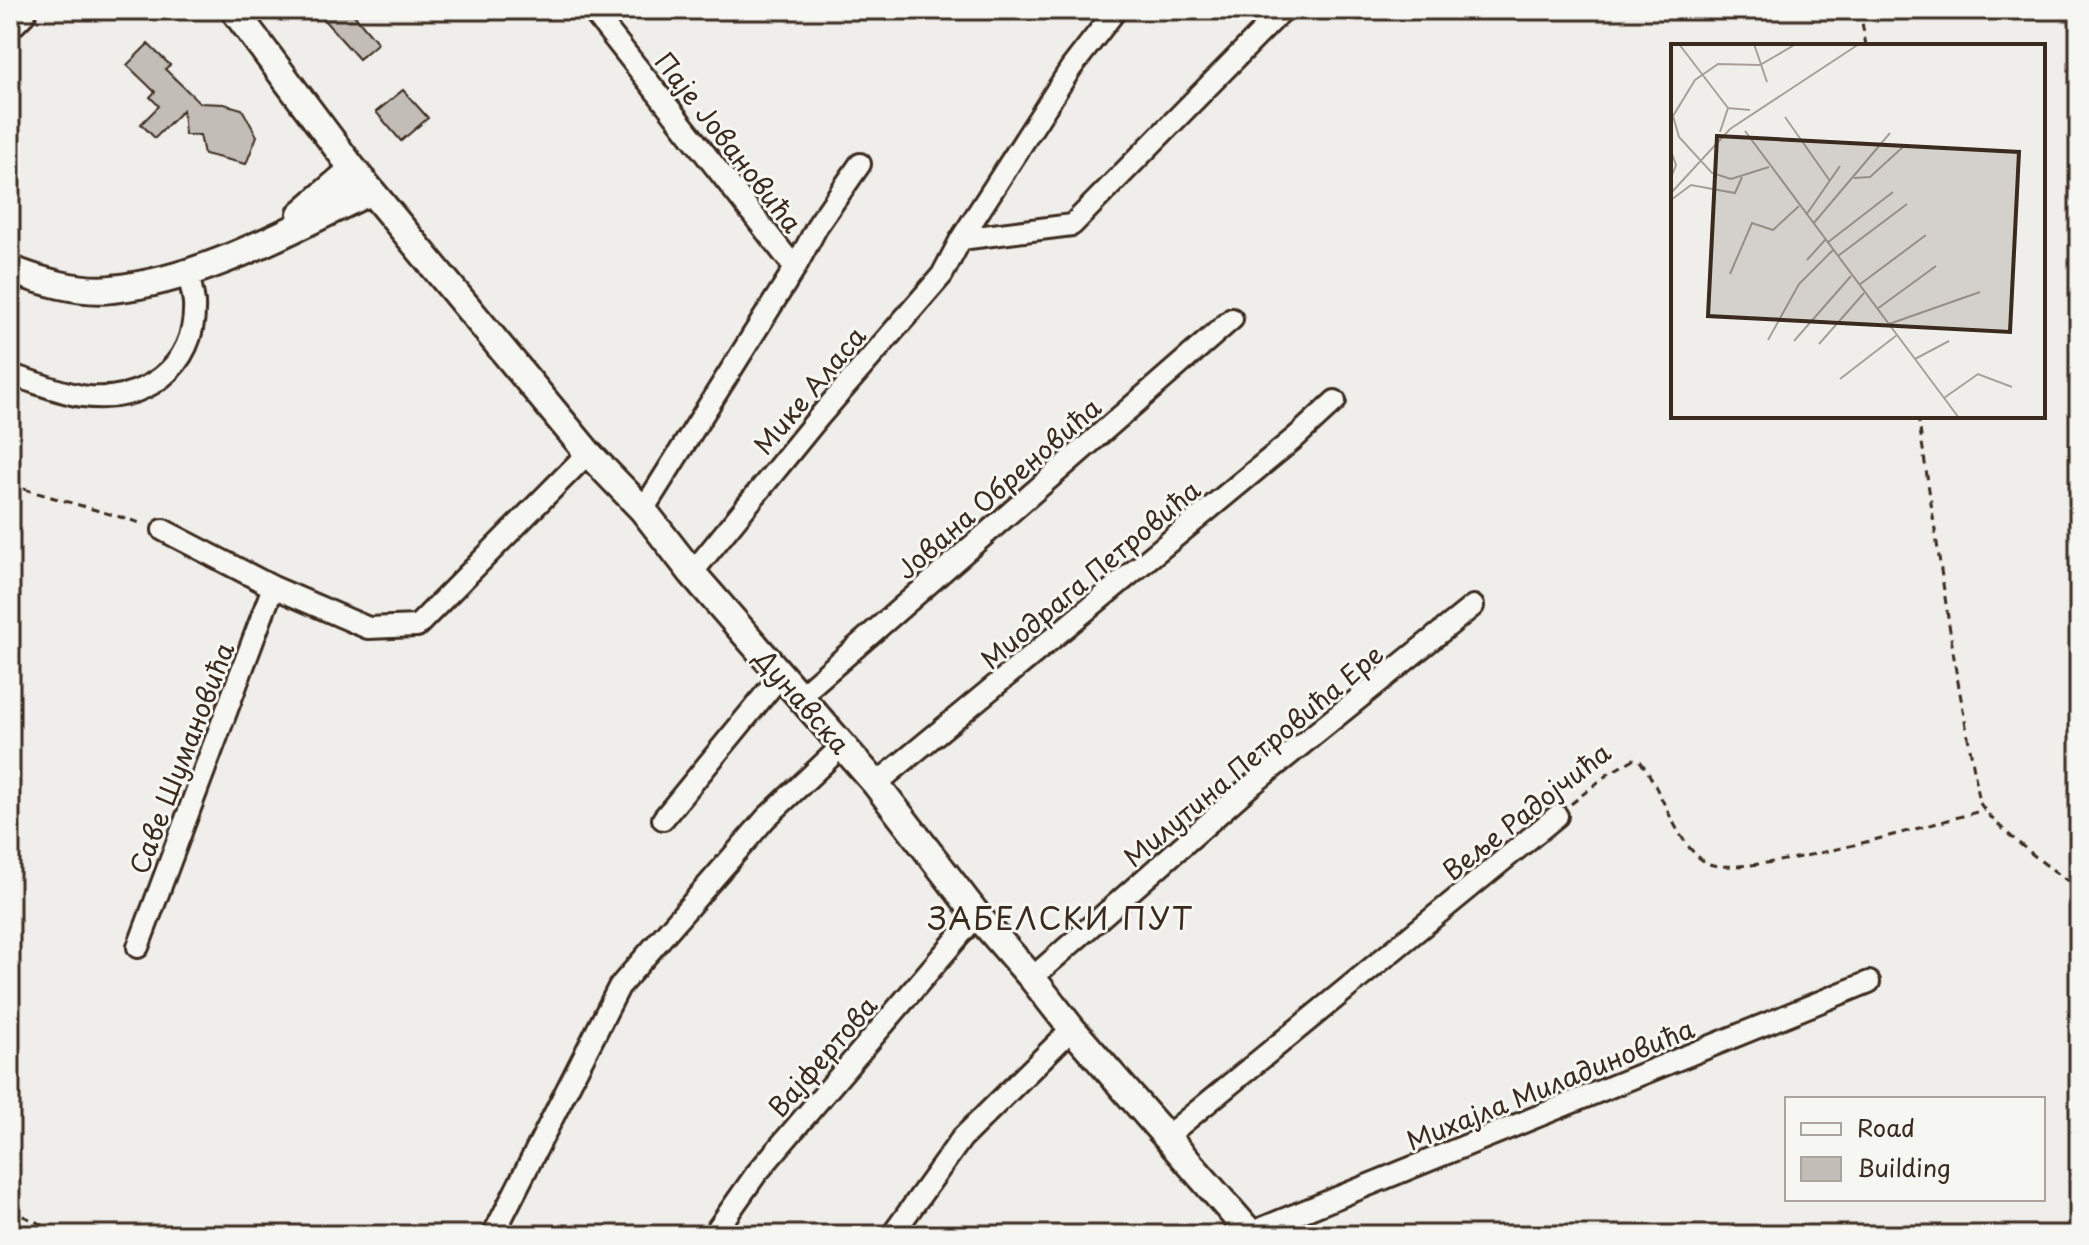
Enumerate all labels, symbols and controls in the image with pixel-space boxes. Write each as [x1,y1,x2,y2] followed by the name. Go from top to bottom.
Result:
[646,44,812,241] street label: Паје Јовановића
[1671,44,2045,418] inset map
[744,317,875,463] street label: Мике Аласа
[887,388,1109,588] street label: Јована Обреновића
[972,470,1209,678] street label: Миодрага Петровића
[1114,634,1392,876] street label: Милутина Петровића Ере
[119,636,243,879] street label: Саве Шумановића
[746,639,860,763] street label: Дунавска
[1434,732,1619,889] street label: Веље Радојчића
[928,895,1194,940] district label: ЗАБЕЛСКИ ПУТ
[758,986,886,1125] street label: Вајфертова
[1400,1008,1700,1160] street label: Михајла Миладиновића
[1785,1097,2045,1201] legend
[1857,1109,1915,1145] text: Road
[1857,1149,1951,1185] text: Building

